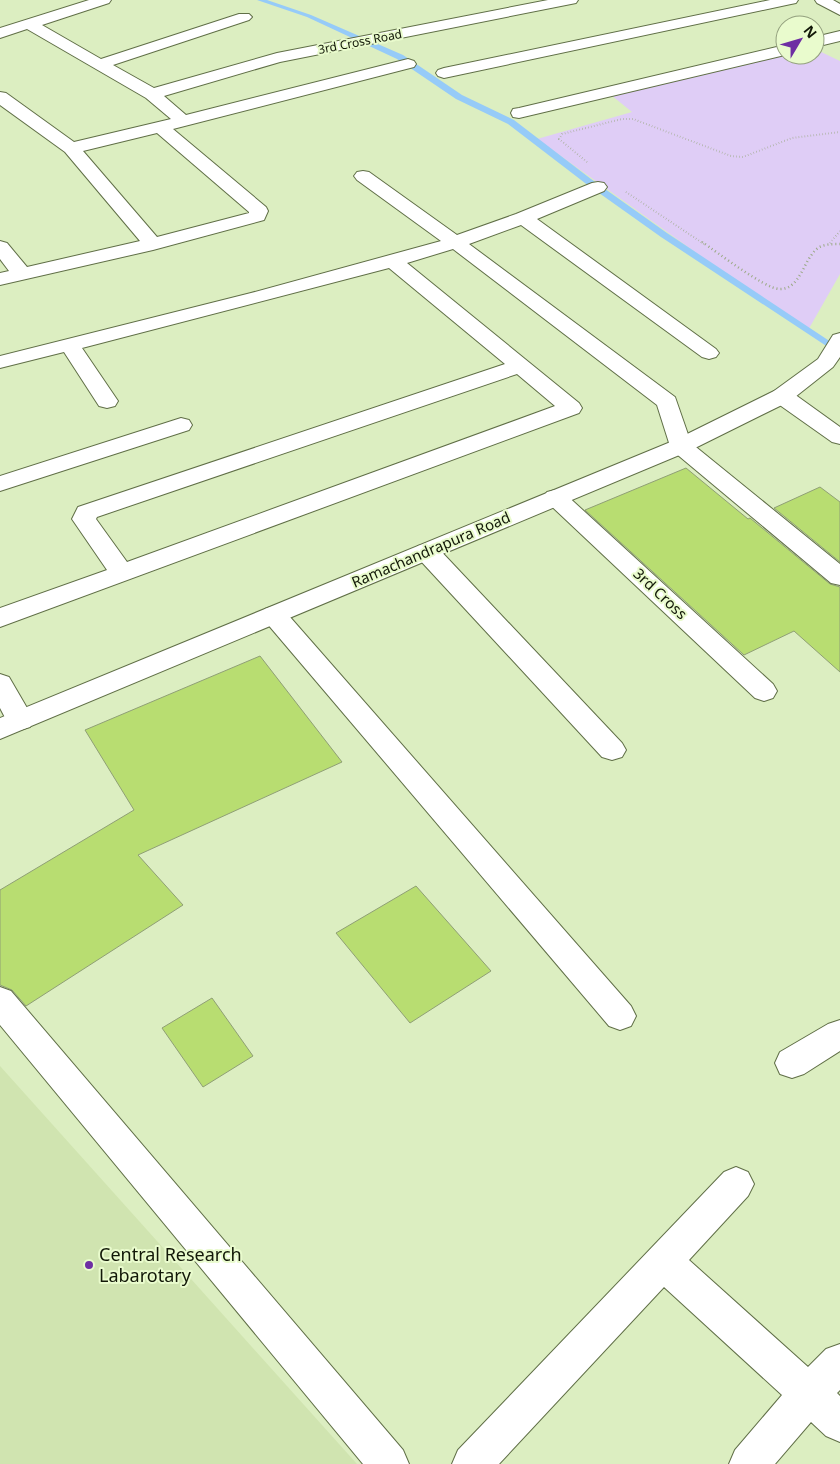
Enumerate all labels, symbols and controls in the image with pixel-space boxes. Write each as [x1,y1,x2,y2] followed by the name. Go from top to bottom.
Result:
[775,15,825,65] north arrow
[800,21,822,42] text: N
[317,25,403,58] street label: 3rd Cross Road
[348,507,513,592] street label: Ramachandrapura Road
[630,563,692,623] street label: 3rd Cross
[99,1242,242,1287] place label: Central Research Labarotary
[83,1259,95,1271] marker: Central Research Labarotary

